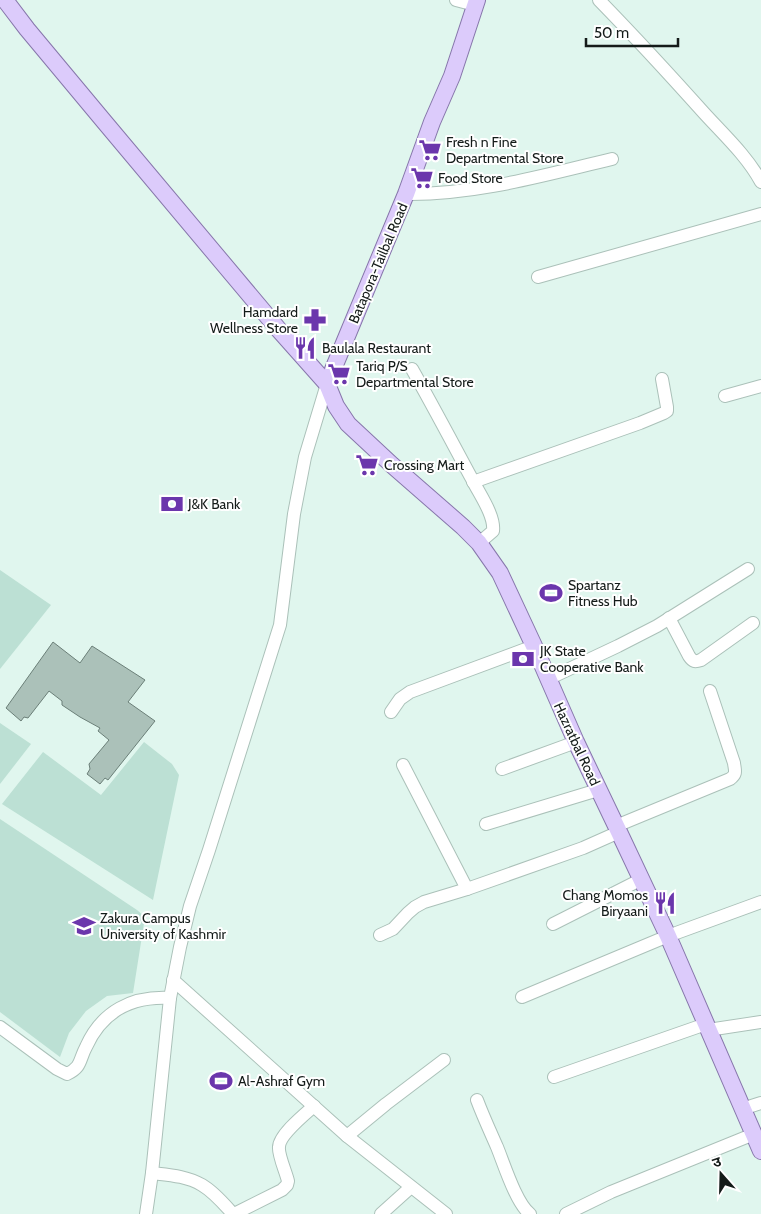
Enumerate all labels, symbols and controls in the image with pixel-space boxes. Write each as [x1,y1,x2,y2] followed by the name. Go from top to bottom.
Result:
[586,15,678,47] scale bar
[594,24,629,42] text: 50 m
[446,133,564,167] place label: Fresh n Fine Departmental Store
[417,137,443,163] supermarket icon: Fresh n Fine Departmental Store
[409,165,435,191] supermarket icon: Food Store
[438,169,503,187] place label: Food Store
[344,200,412,326] street label: Batapora-Tailbal Road
[210,303,298,337] place label: Hamdard Wellness Store
[302,307,328,333] pharmacy icon: Hamdard Wellness Store
[292,335,318,361] restaurant icon: Baulala Restaurant
[322,339,431,357] place label: Baulala Restaurant
[356,357,474,391] place label: Tariq P/S Departmental Store
[326,361,352,387] supermarket icon: Tariq P/S Departmental Store
[354,452,380,478] supermarket icon: Crossing Mart
[384,456,464,474] place label: Crossing Mart
[159,491,185,517] bank icon: J&K Bank
[187,495,241,513] place label: J&K Bank
[568,576,638,610] place label: Spartanz Fitness Hub
[538,580,564,606] sports icon: Spartanz Fitness Hub
[539,642,644,676] place label: JK State Cooperative Bank
[510,646,536,672] bank icon: JK State Cooperative Bank
[550,699,604,789] street label: Hazratbal Road
[562,886,648,920] place label: Chang Momos Biryaani
[652,890,678,916] restaurant icon: Chang Momos Biryaani
[100,909,226,943] place label: Zakura Campus University of Kashmir
[71,913,97,939] school or university icon: Zakura Campus University of Kashmir
[208,1068,234,1094] sports icon: Al-Ashraf Gym
[238,1072,325,1090] place label: Al-Ashraf Gym
[696,1149,746,1199] north arrow
[710,1152,724,1172] text: उ

